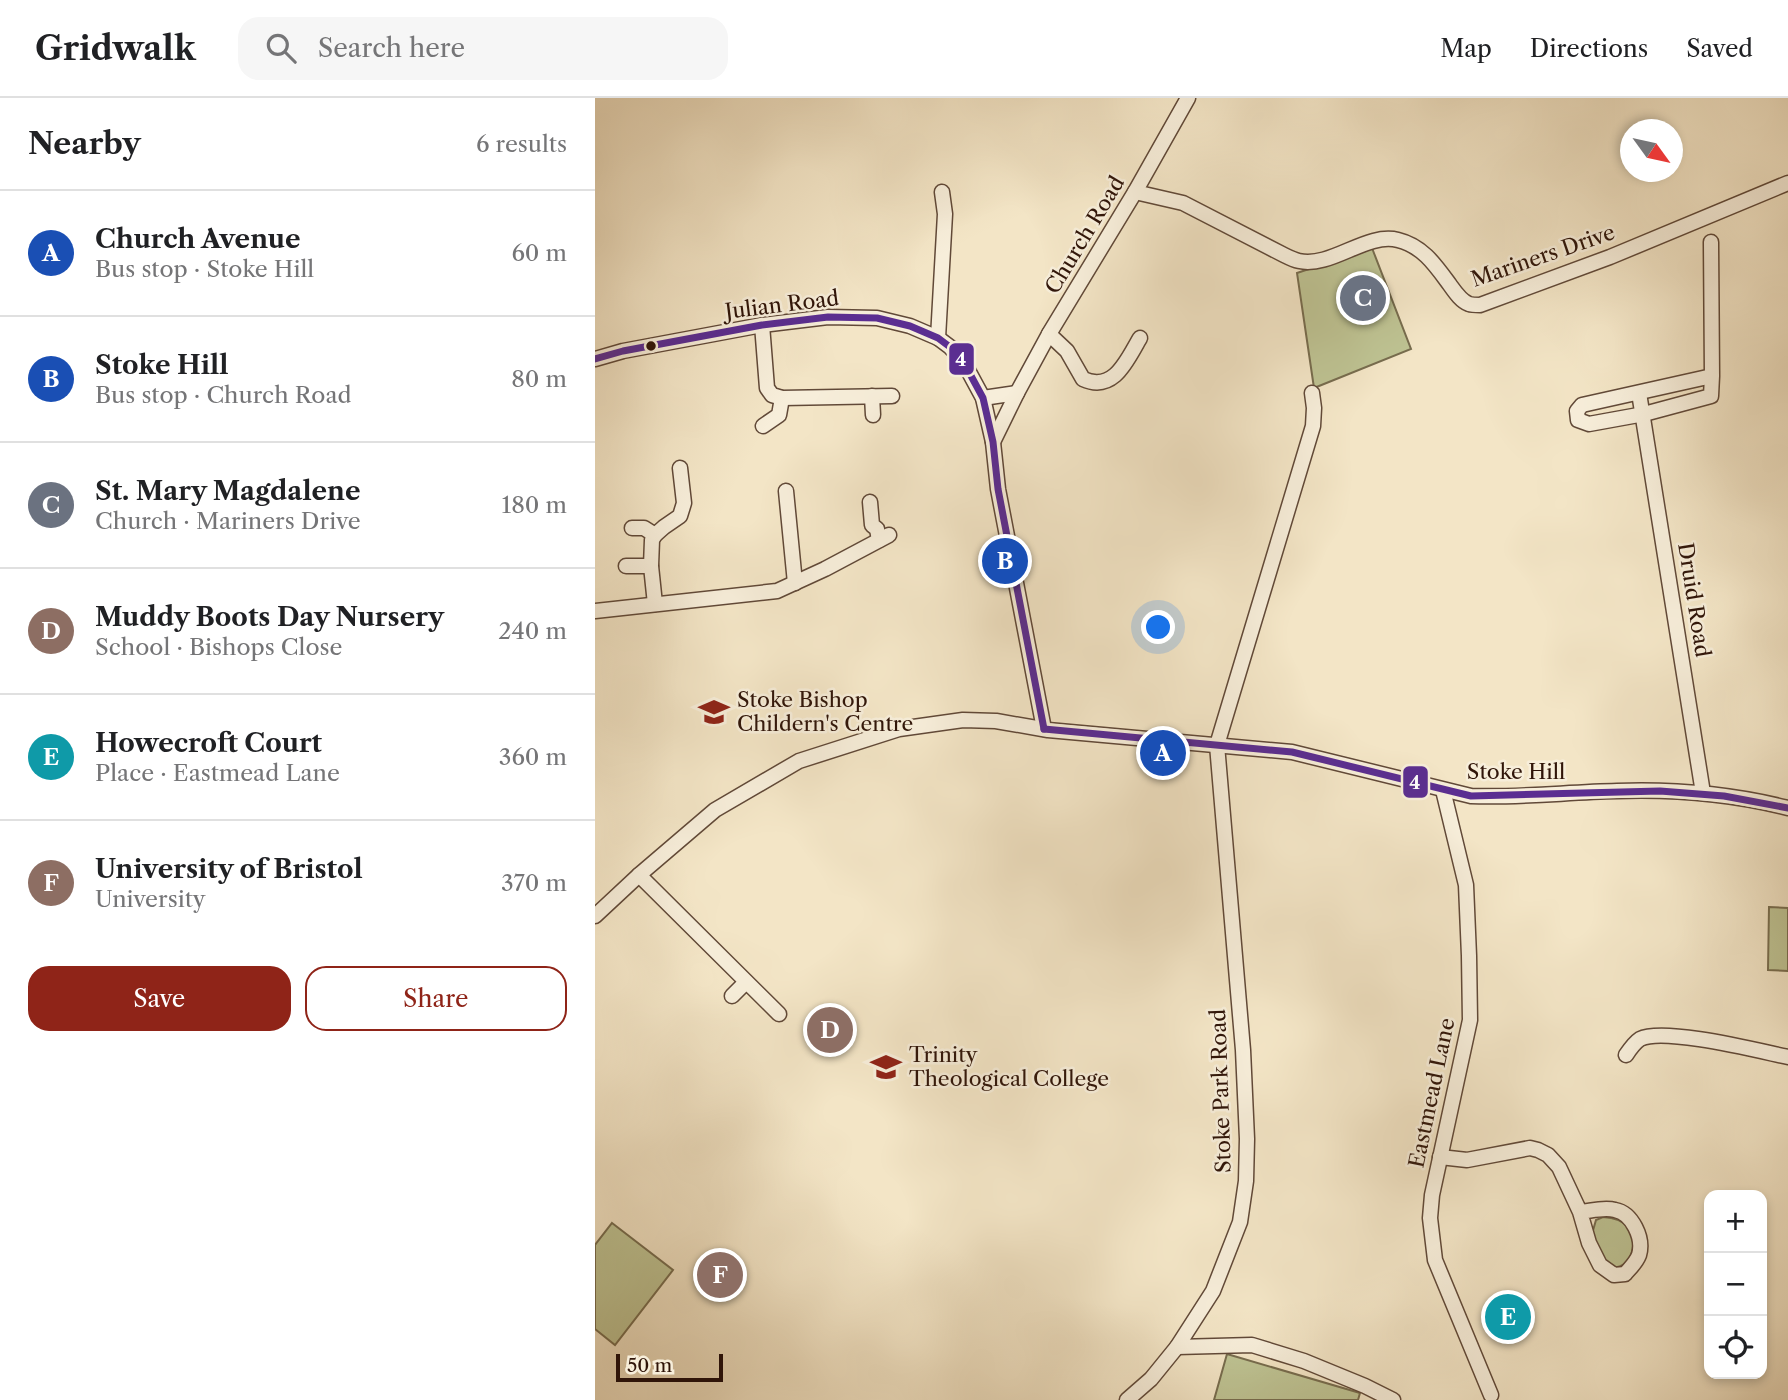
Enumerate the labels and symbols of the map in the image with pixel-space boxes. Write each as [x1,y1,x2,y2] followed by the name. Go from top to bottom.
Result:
[1620,119,1683,182] north arrow
[1040,171,1130,298] street label: Church Road
[1468,219,1618,292] street label: Mariners Drive
[1340,272,1386,324] pin: C
[721,285,841,324] street label: Julian Road
[644,339,658,353] unlabelled marker
[948,342,975,376] line badge: 4
[955,348,967,371] text: 4
[982,535,1028,587] pin: B
[1673,541,1716,659] street label: Druid Road
[1141,610,1175,644] your location
[737,687,913,736] place label: Stoke Bishop Childern's Centre
[697,695,731,729] school or university icon: Stoke Bishop Childern's Centre
[1140,727,1186,779] pin: A
[1467,759,1565,784] street label: Stoke Hill
[1402,765,1429,799] line badge: 4
[1409,771,1421,794] text: 4
[807,1004,853,1056] pin: D
[1205,1008,1236,1174] street label: Stoke Park Road
[1403,1016,1460,1170] street label: Eastmead Lane
[909,1042,1109,1091] place label: Trinity Theological College
[869,1050,903,1084] school or university icon: Trinity Theological College
[697,1249,743,1301] pin: F
[1485,1291,1531,1343] pin: E
[616,1351,723,1383] scale bar

